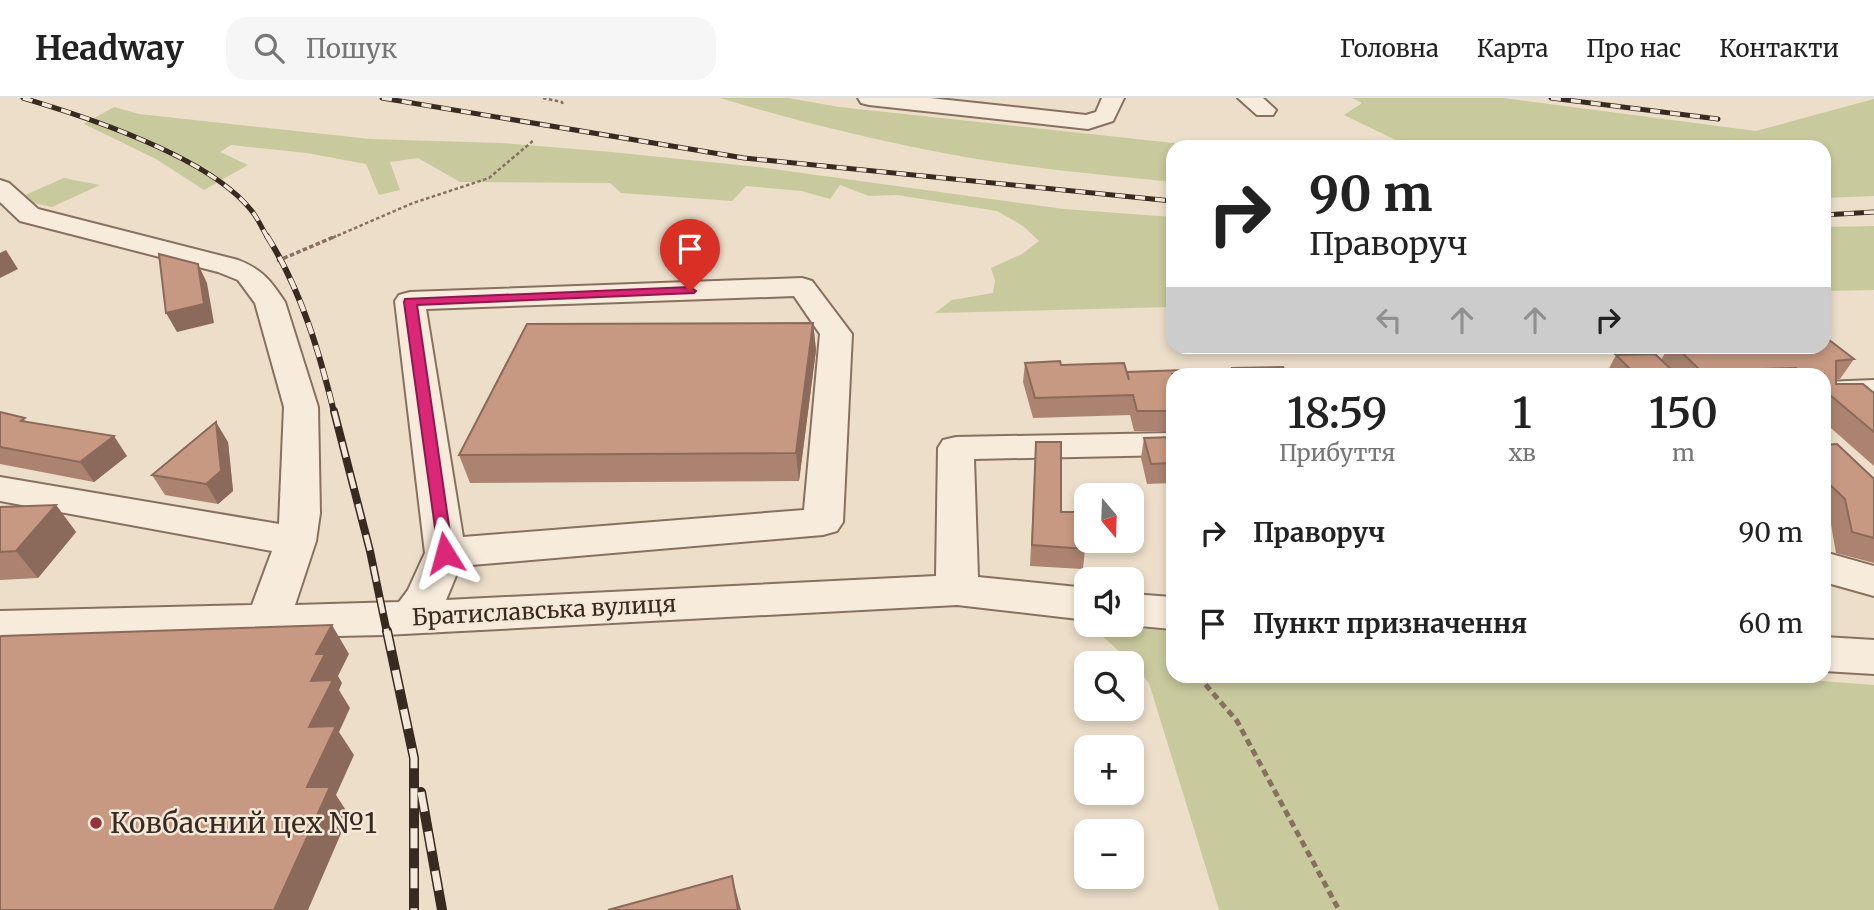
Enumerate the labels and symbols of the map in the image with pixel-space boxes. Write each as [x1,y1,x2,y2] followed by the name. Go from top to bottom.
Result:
[660,219,720,291] pin
[1074,483,1144,553] north arrow
[408,516,482,590] position arrow
[411,589,677,631] street label: Братиславська вулиця
[110,805,377,841] place label: Ковбасний цех №1
[88,815,104,831] marker: Ковбасний цех №1

